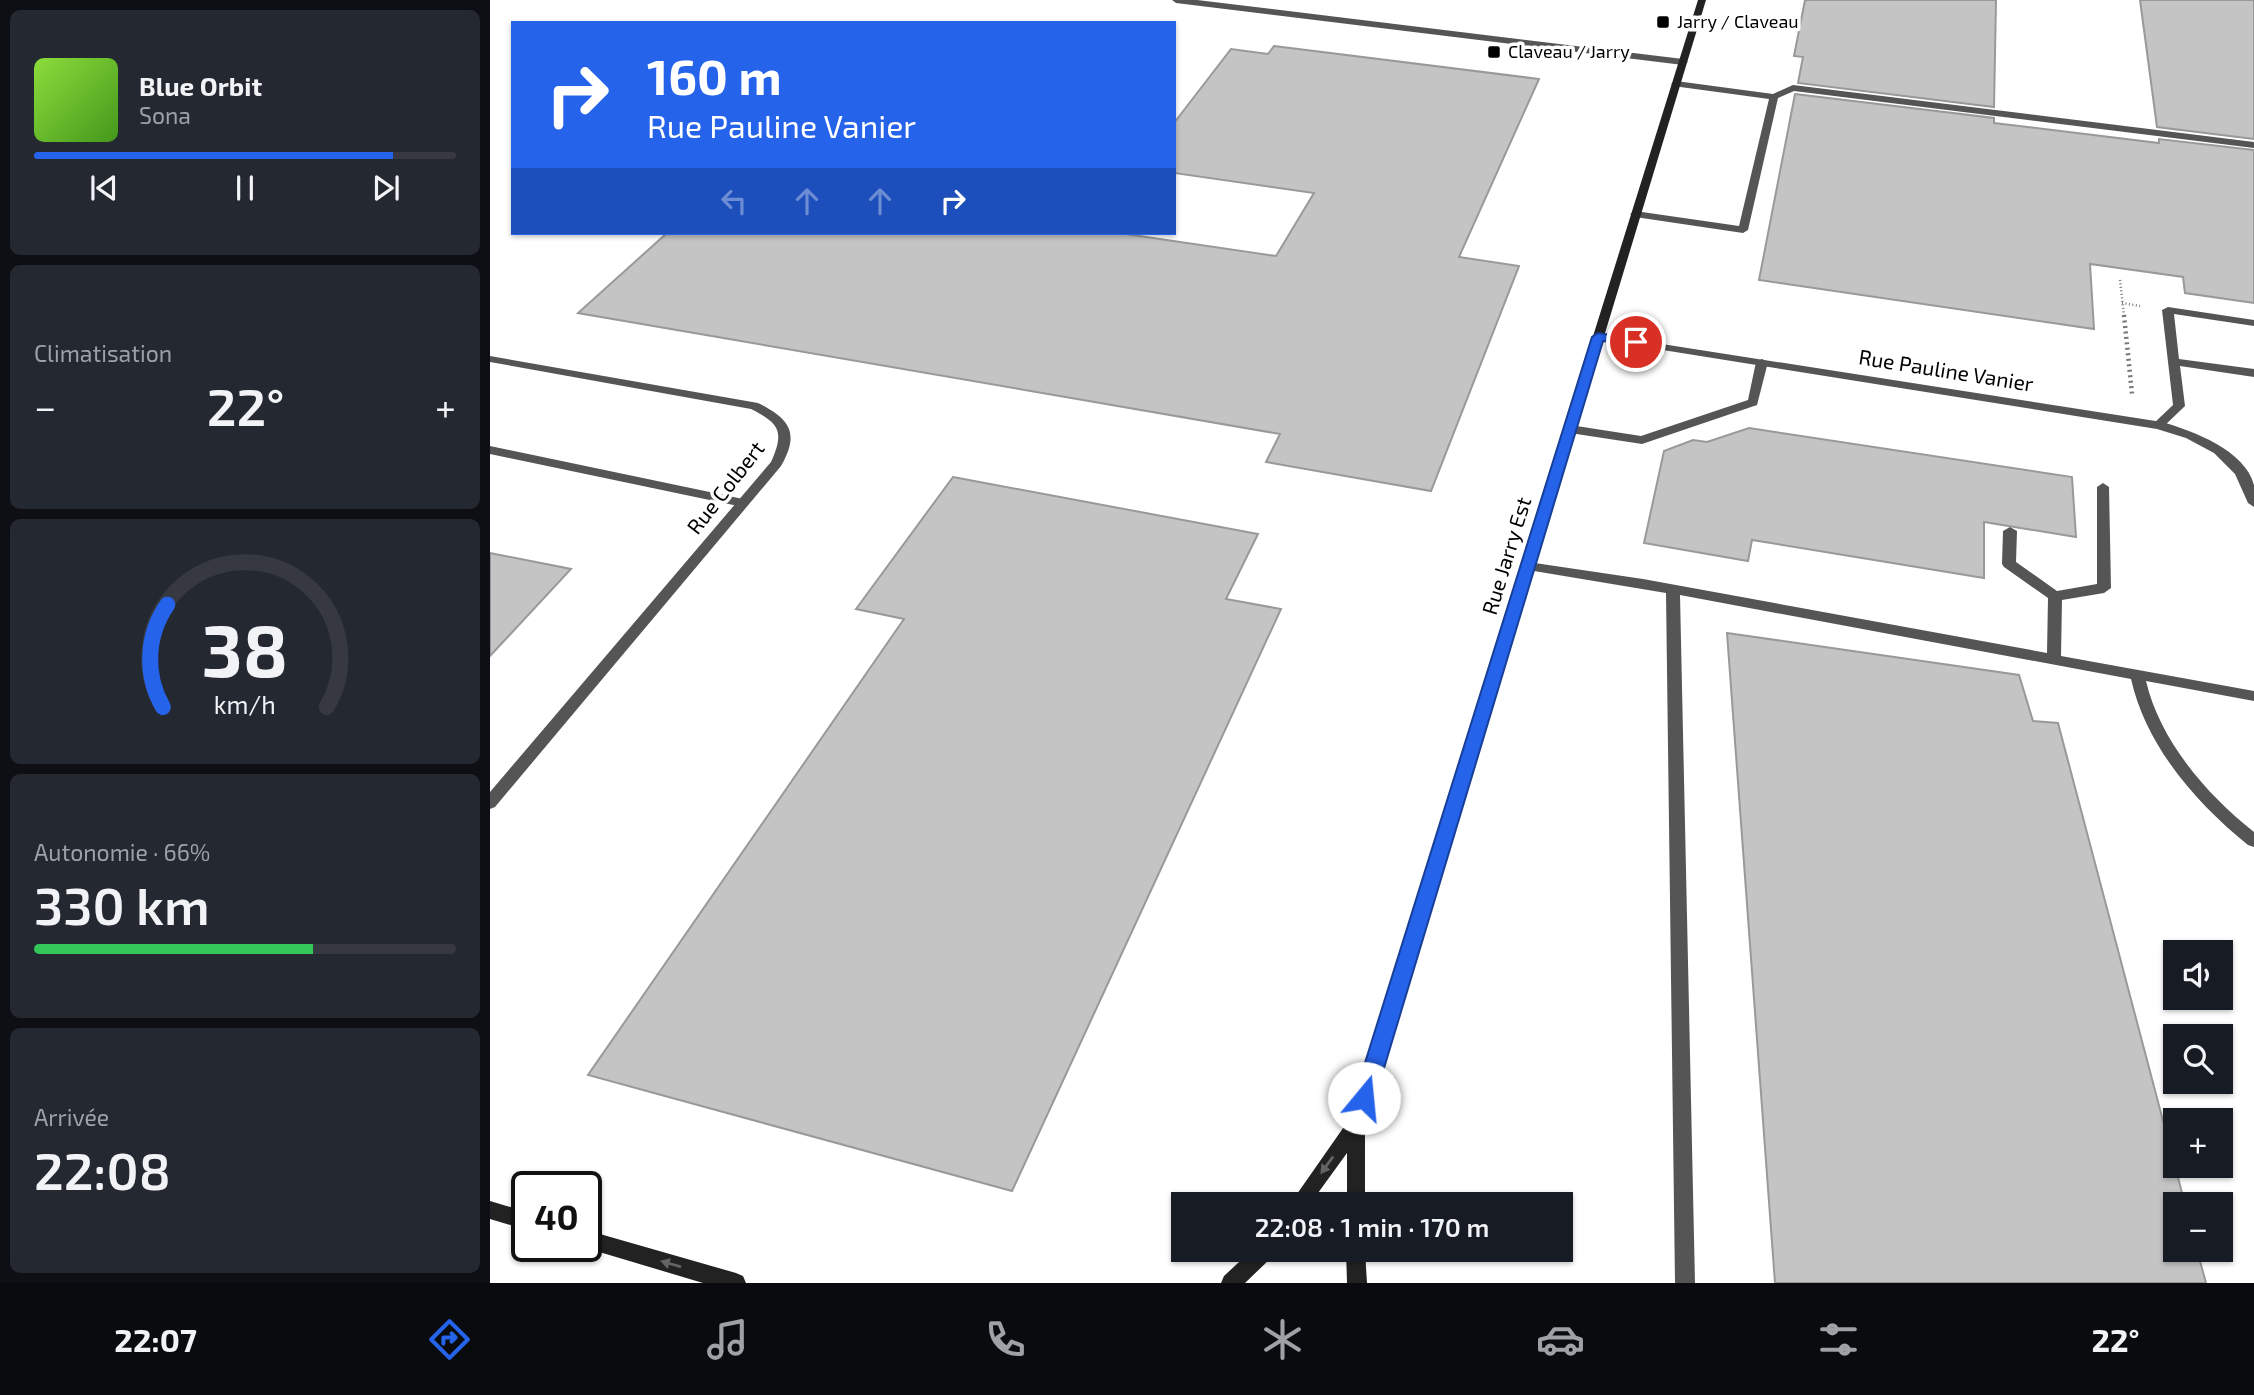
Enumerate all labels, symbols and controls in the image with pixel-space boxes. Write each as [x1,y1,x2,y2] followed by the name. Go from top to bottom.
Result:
[1677,10,1799,32] place label: Jarry / Claveau
[1655,14,1671,30] marker: Jarry / Claveau
[1508,40,1630,62] place label: Claveau / Jarry
[1486,44,1502,60] marker: Claveau / Jarry
[647,46,782,105] text: 160 m
[532,49,623,140] icon: right
[139,70,262,101] text: Blue Orbit
[139,101,191,129] text: Sona
[647,106,916,144] text: Rue Pauline Vanier
[85,169,123,207] icon: previous
[226,169,264,207] icon: pause
[367,169,405,207] icon: next
[715,182,753,220] icon: left
[788,182,826,220] icon: ahead
[861,182,899,220] icon: ahead
[934,182,972,220] icon: right
[1606,312,1666,372] pin
[1617,323,1655,361] icon: arrive
[34,339,172,367] text: Climatisation
[1857,343,2036,396] street label: Rue Pauline Vanier
[207,374,285,436] text: 22°
[34,383,56,429] text: −
[435,383,456,429] text: +
[681,436,769,538] street label: Rue Colbert
[1476,494,1535,617] street label: Rue Jarry Est
[202,605,288,693] text: 38
[214,689,276,719] text: km/h
[34,838,210,866] text: Autonomie · 66%
[34,873,210,935] text: 330 km
[2163,940,2233,1262] map controls
[2163,940,2233,1010] button: sound
[2163,1024,2233,1094] button: search
[1327,1061,1401,1135] position arrow
[34,1103,109,1131] text: Arrivée
[2163,1108,2233,1178] button: +
[34,1138,171,1200] text: 22:08
[1320,1155,1335,1173] one-way arrow
[511,1171,602,1262] speed limit sign: 40
[2163,1192,2233,1262] button: −
[1255,1211,1489,1242] text: 22:08 · 1 min · 170 m
[660,1258,681,1268] one-way arrow
[425,1315,474,1364] icon: directions
[703,1315,752,1364] icon: music
[981,1315,1030,1364] icon: phone
[1258,1315,1307,1364] icon: climate
[1536,1315,1585,1364] icon: car
[1814,1315,1863,1364] icon: filters
[114,1320,197,1358] text: 22:07
[2091,1320,2140,1358] text: 22°

